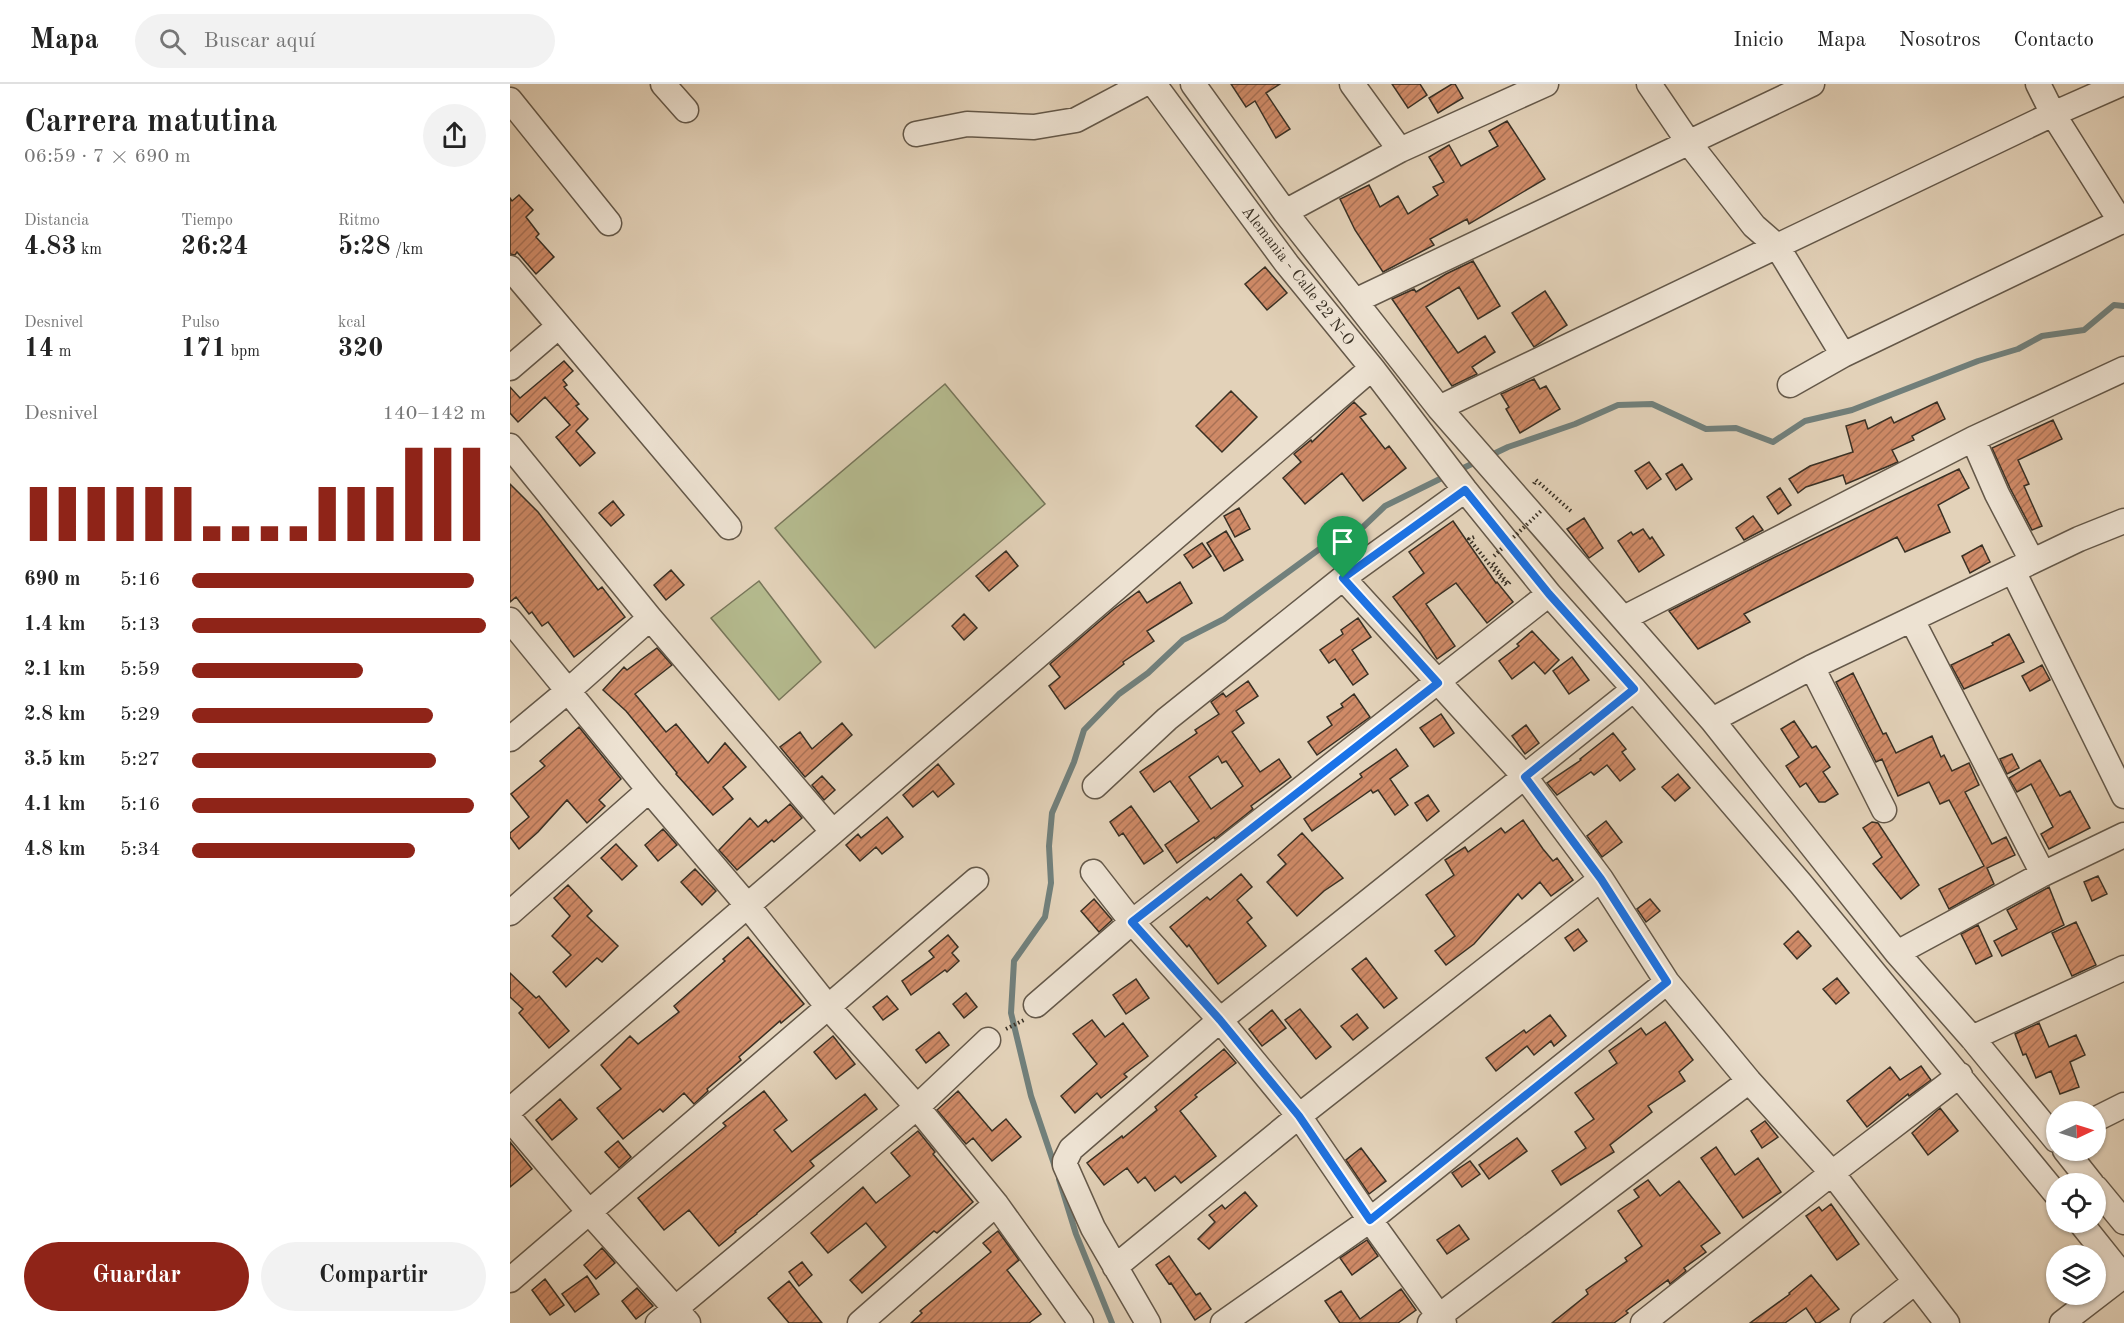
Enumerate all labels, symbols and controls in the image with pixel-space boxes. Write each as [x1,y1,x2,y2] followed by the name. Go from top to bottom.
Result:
[135,14,555,68] search box
[156,25,189,58] icon: search
[30,27,99,55] text: Mapa
[204,30,315,52] text: Buscar aquí
[1733,30,1784,51] text: Inicio
[1817,30,1866,51] text: Mapa
[1899,30,1981,51] text: Nosotros
[2014,30,2094,51] text: Contacto
[423,104,486,167] button: share
[24,106,277,139] text: Carrera matutina
[24,147,191,167] text: 06:59 · 7 × 690 m
[1238,204,1357,349] street label: Alemania - Calle 22 N-O
[24,213,89,229] text: Distancia
[181,213,233,229] text: Tiempo
[338,213,380,229] text: Ritmo
[24,234,77,260] text: 4.83
[181,234,249,260] text: 26:24
[338,234,391,260] text: 5:28
[77,242,102,258] text: km
[391,242,423,258] text: /km
[24,315,83,331] text: Desnivel
[181,315,220,331] text: Pulso
[338,315,366,331] text: kcal
[24,336,54,362] text: 14
[181,336,226,362] text: 171
[338,336,383,362] text: 320
[54,344,71,360] text: m
[226,344,260,360] text: bpm
[24,404,98,424] text: Desnivel
[383,404,486,424] text: 140–142 m
[1317,516,1368,578] pin
[1326,525,1359,558] icon: arrive
[24,570,80,590] text: 690 m
[120,570,160,590] text: 5:16
[24,615,86,635] text: 1.4 km
[120,615,160,635] text: 5:13
[24,660,86,680] text: 2.1 km
[120,660,160,680] text: 5:59
[24,705,86,725] text: 2.8 km
[120,705,160,725] text: 5:29
[24,750,86,770] text: 3.5 km
[120,750,160,770] text: 5:27
[24,795,86,815] text: 4.1 km
[120,795,160,815] text: 5:16
[24,840,86,860] text: 4.8 km
[120,840,160,860] text: 5:34
[2046,1101,2106,1161] north arrow
[2046,1101,2106,1305] map controls
[2046,1173,2106,1233] button: locate
[24,1242,249,1311] button: Guardar
[261,1242,486,1311] button: Compartir
[2046,1245,2106,1305] button: layers

